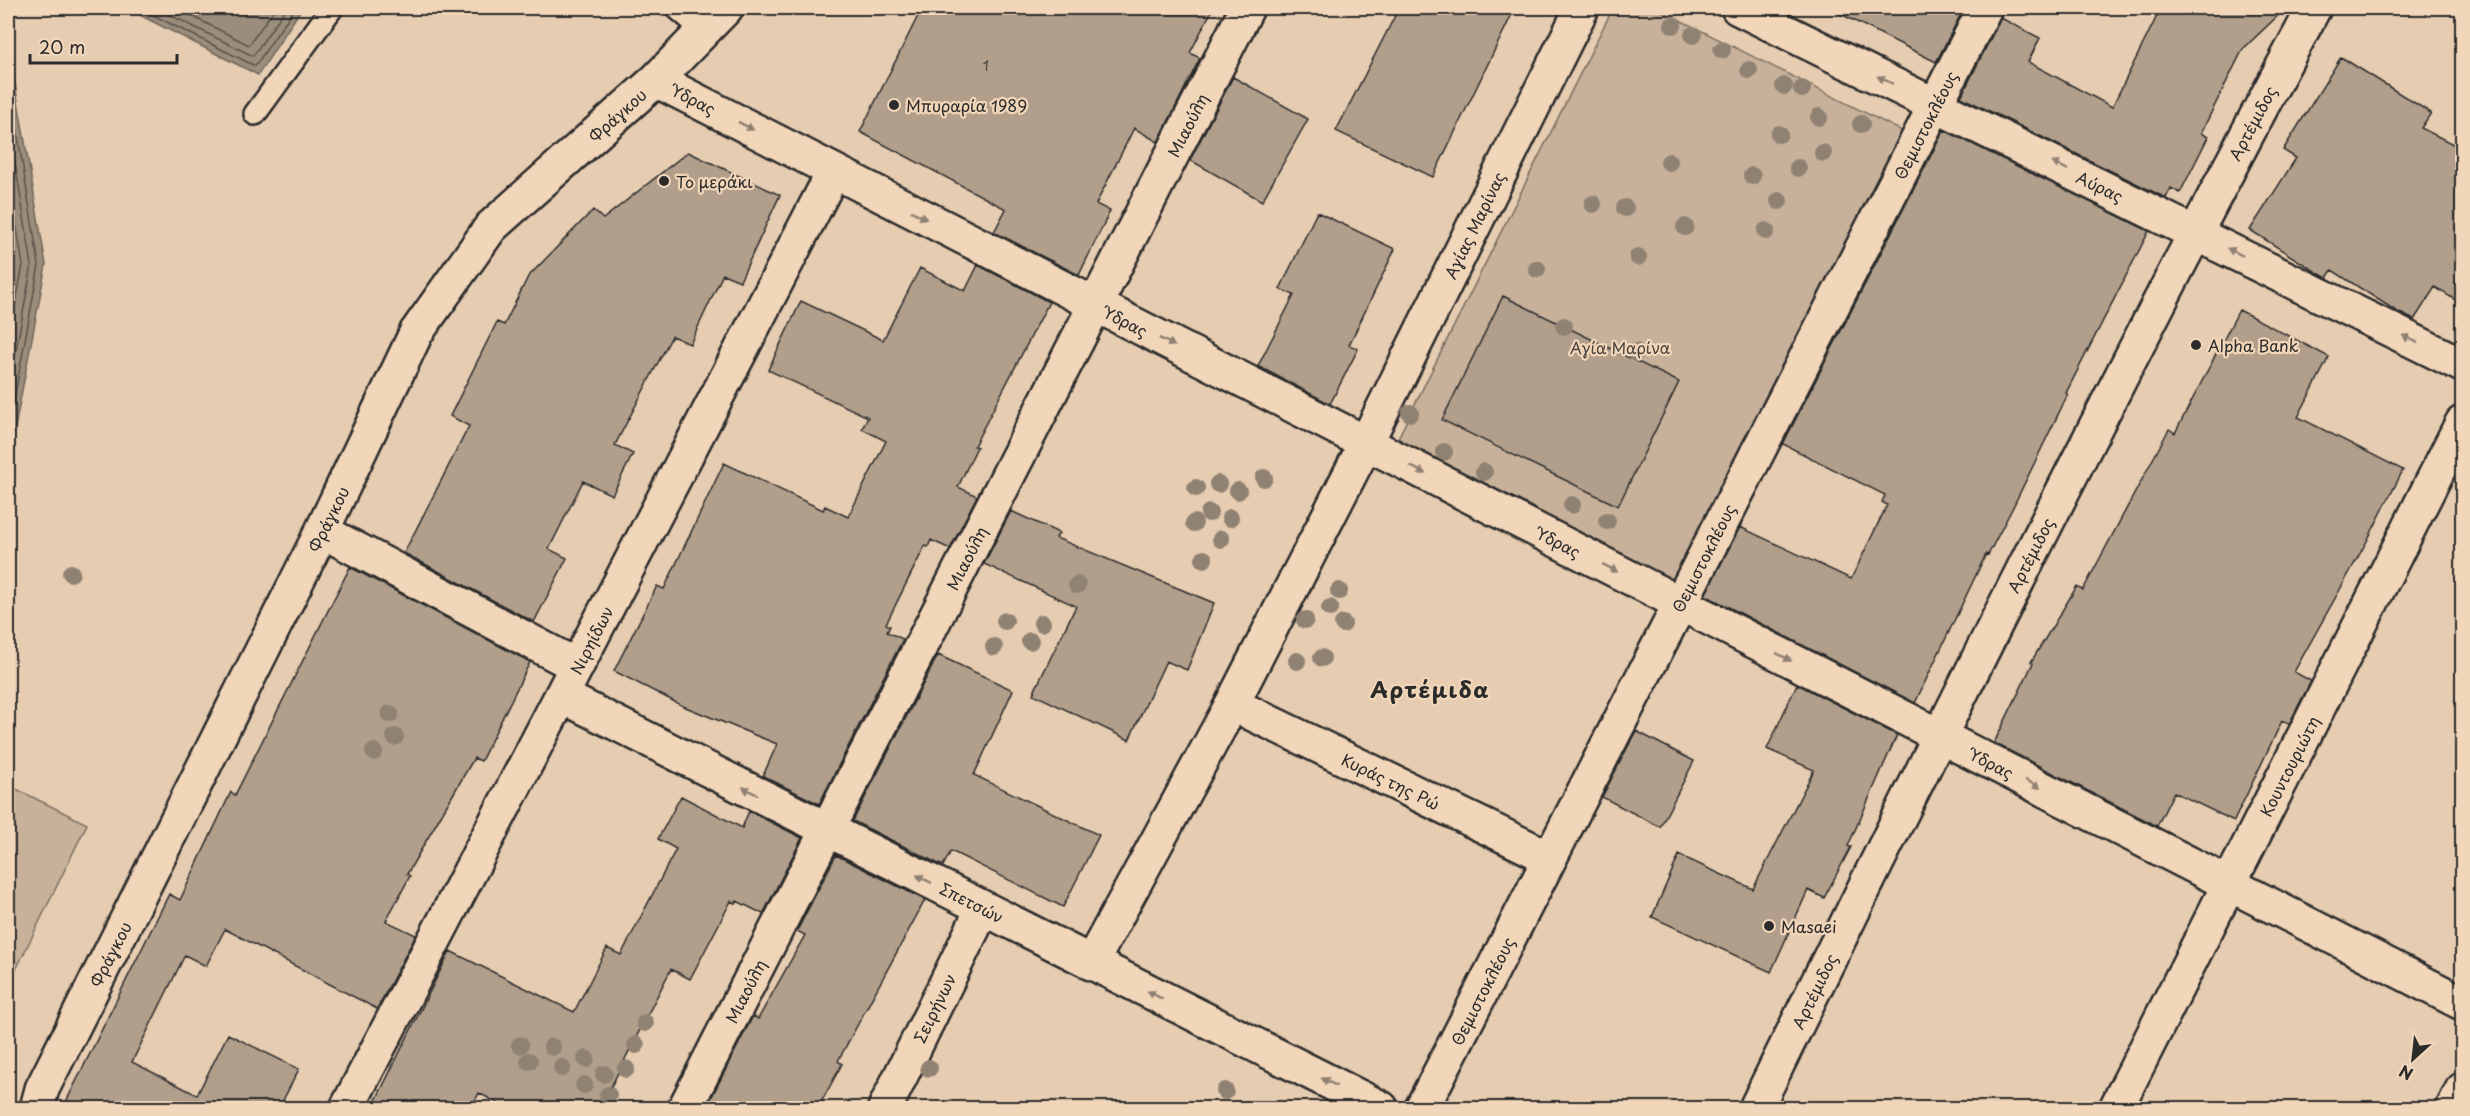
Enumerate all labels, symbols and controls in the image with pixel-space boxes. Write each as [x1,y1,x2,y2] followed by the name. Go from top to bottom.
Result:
[30,27,177,65] scale bar
[39,33,85,60] text: 20 m
[983,55,989,76] house number: 1
[1887,67,1963,183] street label: Θεμιστοκλέους
[1877,75,1894,85] one-way arrow
[665,76,720,120] street label: Ύδρας
[2222,81,2282,165] street label: Αρτέμιδος
[583,82,651,148] street label: Φράγκου
[1161,89,1213,161] street label: Μιαούλη
[906,93,1027,117] place label: Μπυραρία 1989
[887,98,901,112] marker: Μπυραρία 1989
[737,121,754,131] one-way arrow
[2052,162,2069,171] one-way arrow
[2073,164,2127,208] street label: Αύρας
[1438,167,1510,283] street label: Αγίας Μαρίνας
[676,169,753,193] place label: Το μεράκι
[657,174,671,188] marker: Το μεράκι
[910,209,928,219] one-way arrow
[2227,248,2244,257] one-way arrow
[1097,298,1152,342] street label: Ύδρας
[2208,333,2299,357] place label: Alpha Bank
[2401,334,2419,344] one-way arrow
[1570,335,1671,359] park label: Αγία Μαρίνα
[1159,337,1176,347] one-way arrow
[2189,338,2203,352] marker: Alpha Bank
[1410,465,1427,474] one-way arrow
[302,482,354,556] street label: Φράγκου
[1665,500,1741,616] street label: Θεμιστοκλέους
[2001,513,2059,597] street label: Αρτέμιδος
[1530,519,1585,563] street label: Ύδρας
[940,522,992,594] street label: Μιαούλη
[1602,563,1619,573] one-way arrow
[563,602,619,678] street label: Νιρηίδων
[1776,652,1793,662] one-way arrow
[1370,672,1490,705] district label: Αρτέμιδα
[2253,711,2325,821] street label: Κουντουριώτη
[1963,740,2018,784] street label: Ύδρας
[1338,747,1444,815] street label: Κυράς της Ρώ
[2024,779,2041,789] one-way arrow
[742,786,759,796] one-way arrow
[916,874,933,883] one-way arrow
[936,876,1008,928] street label: Σπετσών
[1781,914,1837,938] place label: Masaei
[83,917,137,991] street label: Φράγκου
[1762,919,1776,933] marker: Masaei
[1444,933,1520,1049] street label: Θεμιστοκλέους
[1785,949,1843,1033] street label: Αρτέμιδος
[719,955,771,1027] street label: Μιαούλη
[907,969,961,1047] street label: Σειρήνων
[1146,990,1163,1000] one-way arrow
[2383,1029,2443,1089] north arrow
[2395,1060,2417,1087] text: N
[1320,1078,1338,1088] one-way arrow

